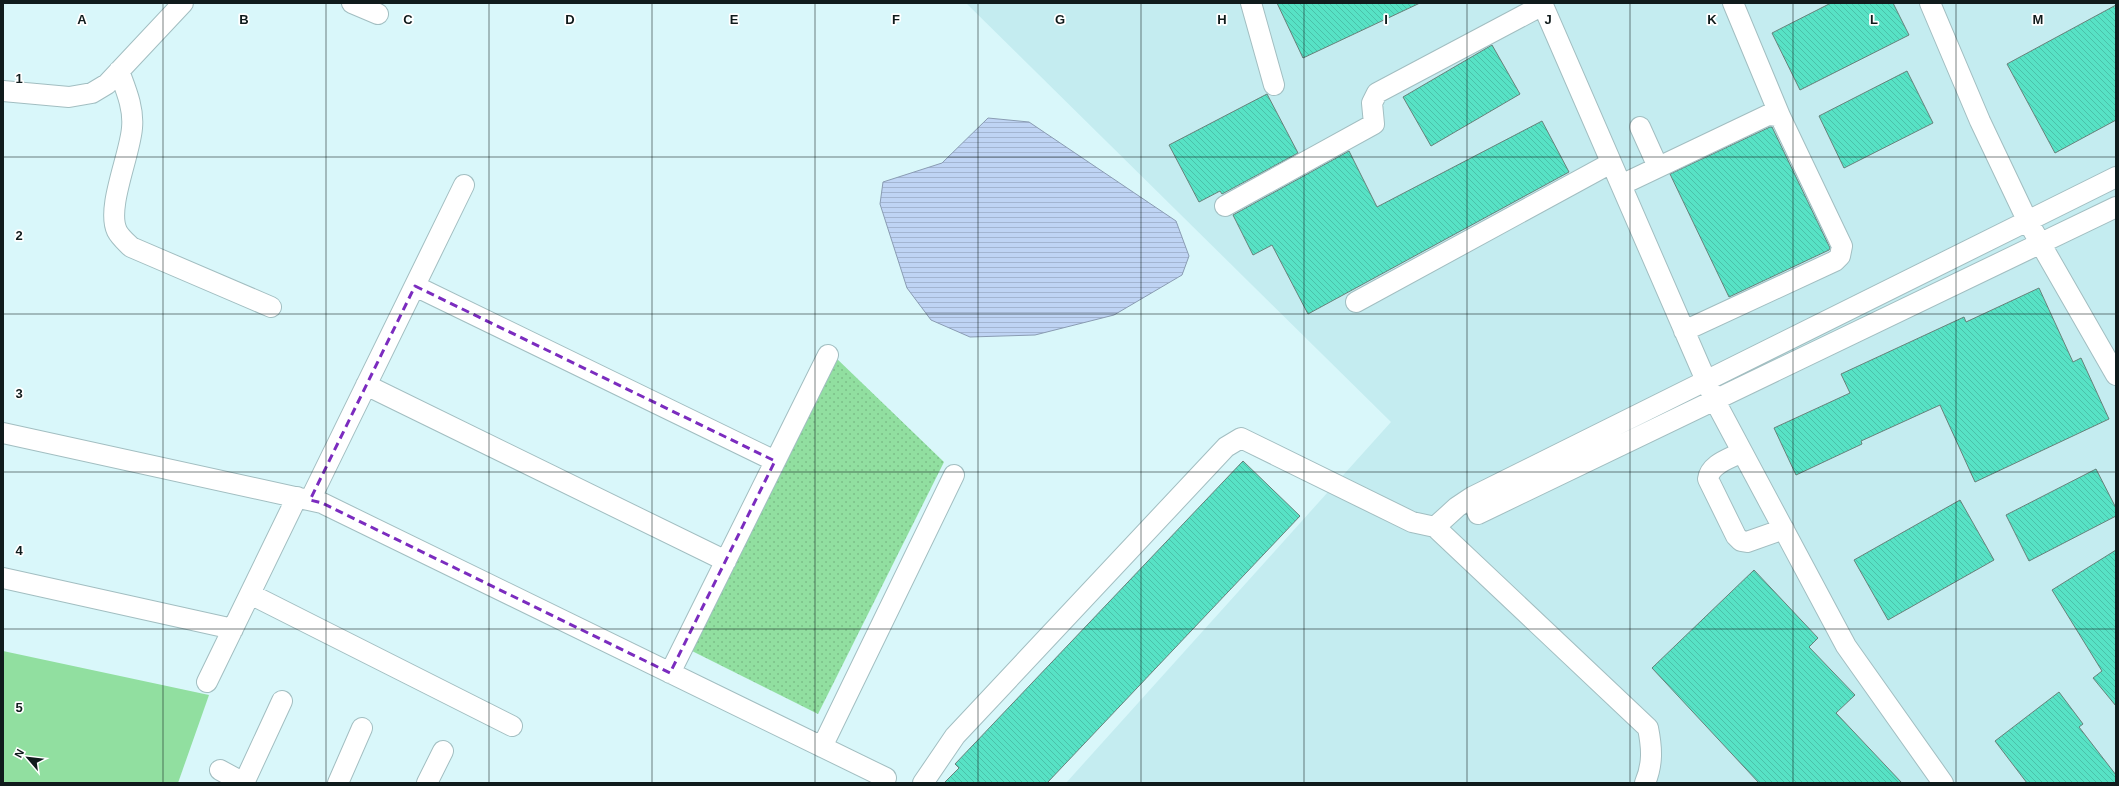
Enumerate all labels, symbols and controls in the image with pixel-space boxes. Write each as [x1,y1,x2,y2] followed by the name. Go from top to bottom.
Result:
[77,12,87,27] text: A
[239,12,249,27] text: B
[403,12,413,27] text: C
[565,12,575,27] text: D
[730,12,739,27] text: E
[892,12,900,27] text: F
[1055,12,1065,27] text: G
[1217,12,1227,27] text: H
[1384,12,1388,27] text: I
[1544,12,1552,27] text: J
[1707,12,1717,27] text: K
[1870,12,1878,27] text: L
[2033,12,2043,27] text: M
[15,71,23,86] text: 1
[15,228,23,243] text: 2
[15,386,23,401] text: 3
[15,543,23,558] text: 4
[15,700,23,715] text: 5
[8,738,48,778] north arrow
[12,747,26,760] text: N

